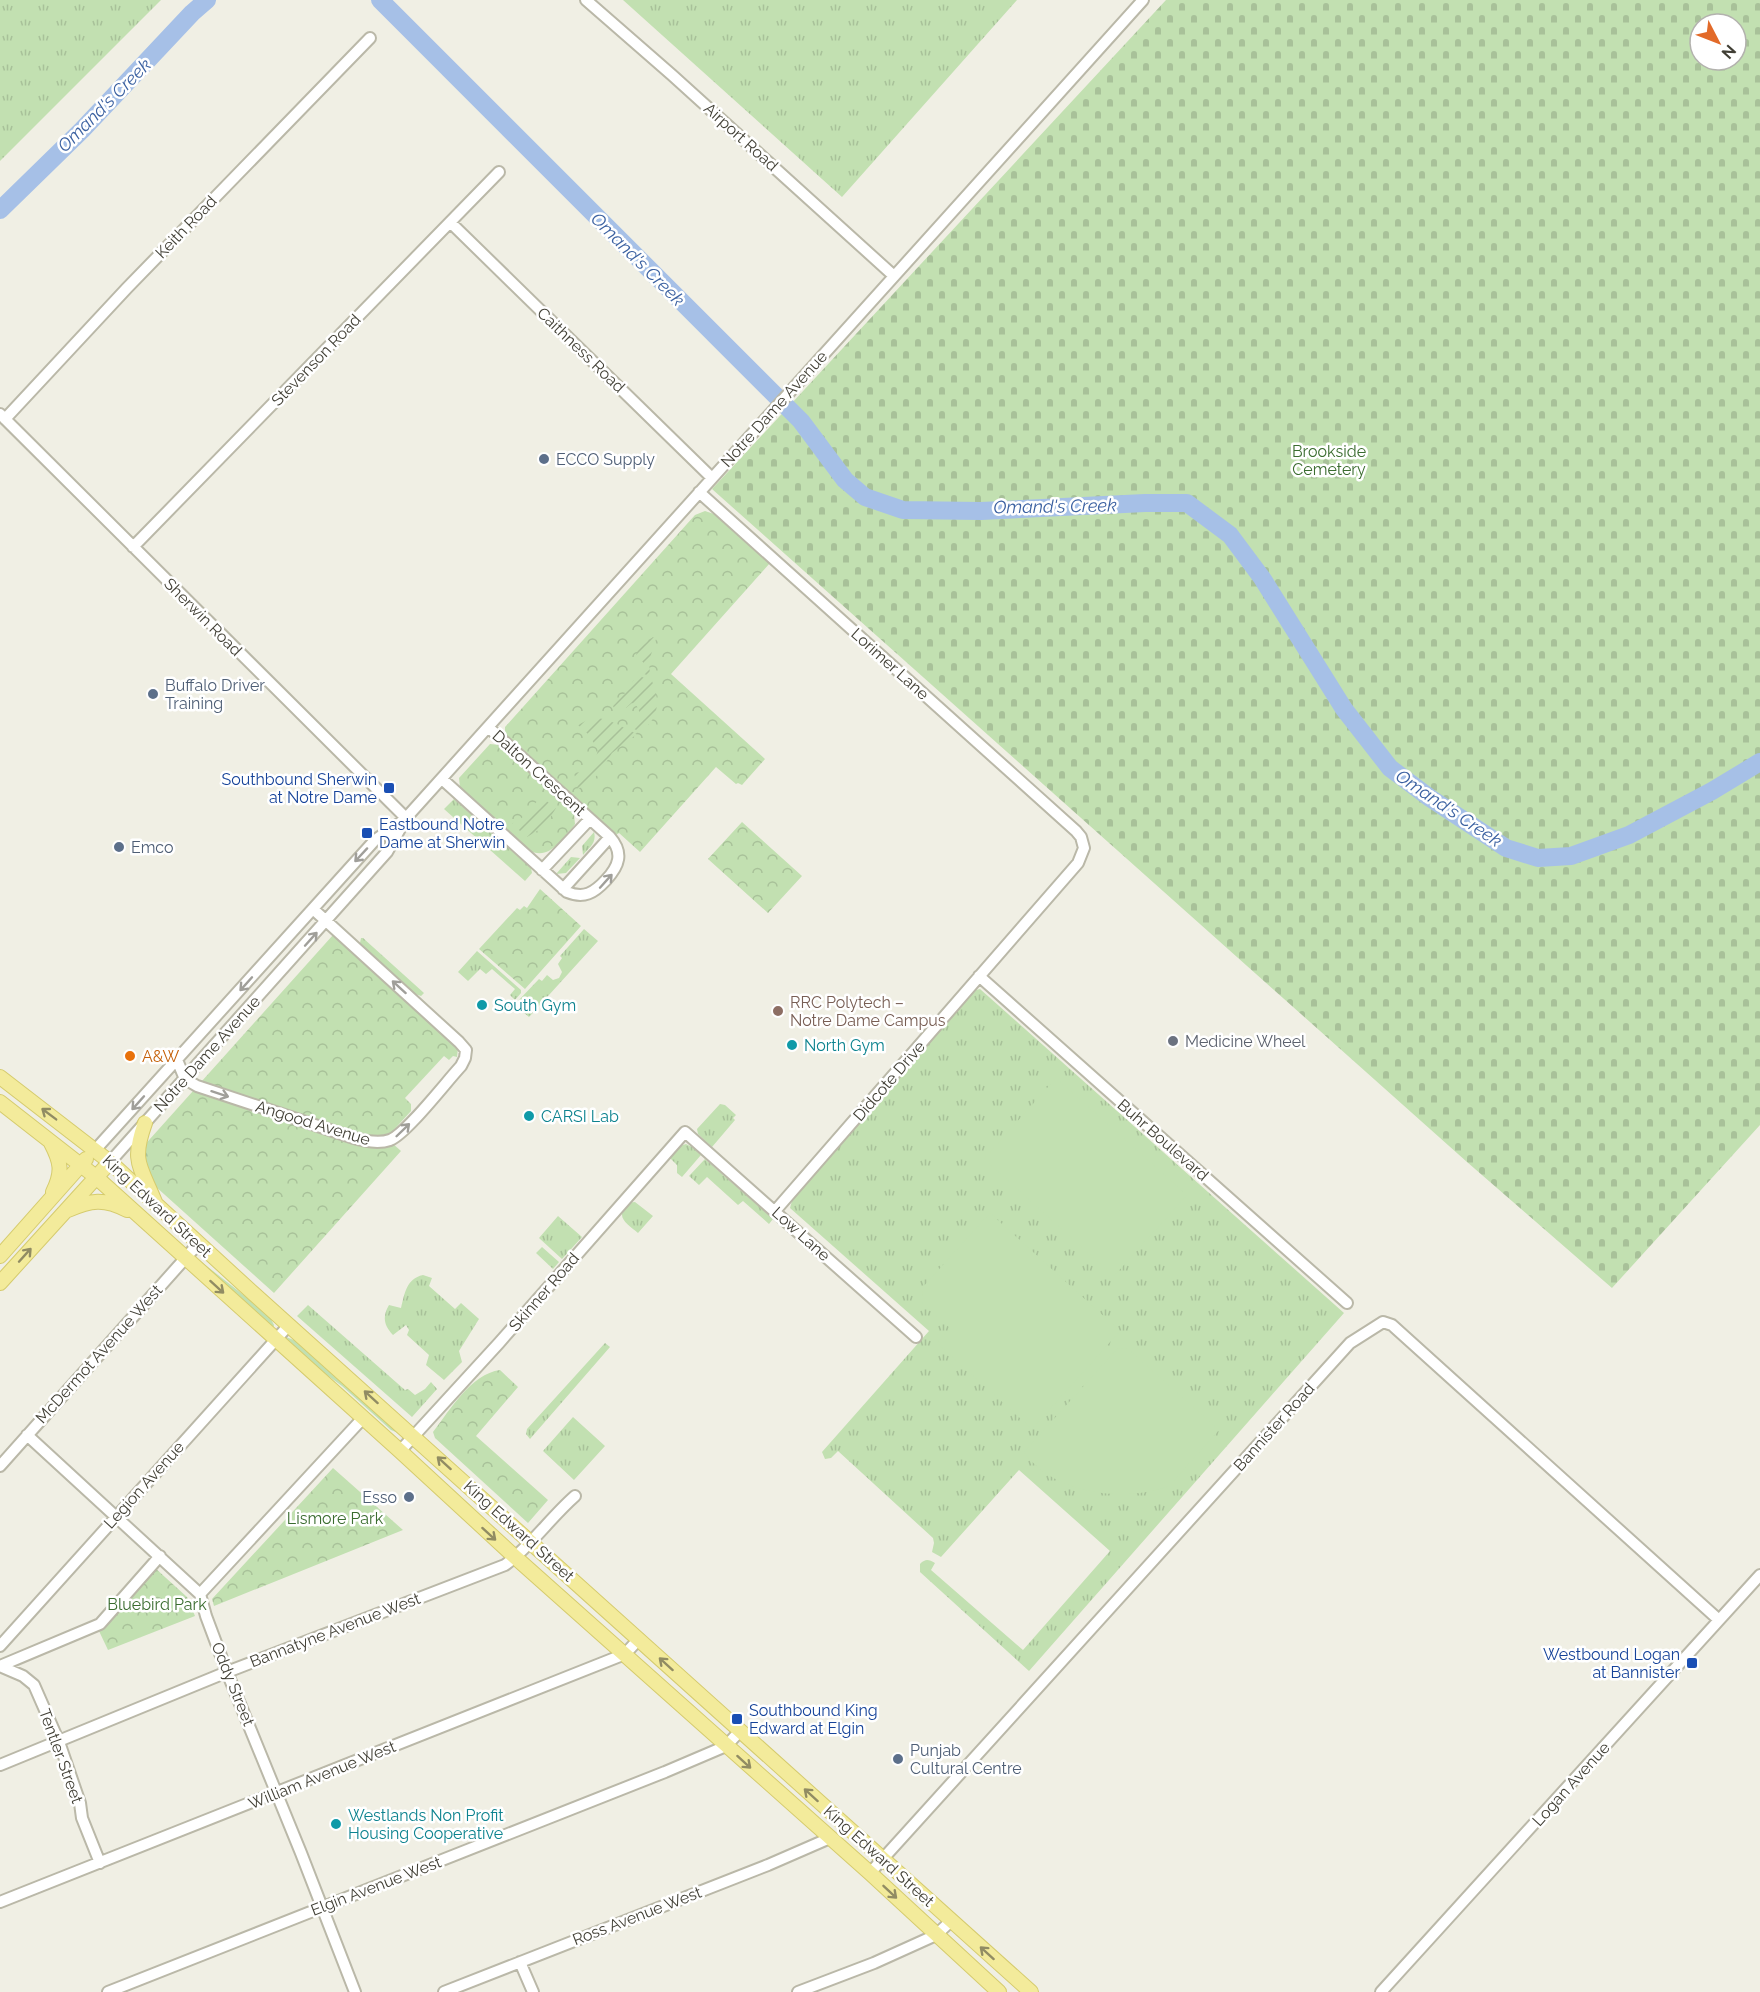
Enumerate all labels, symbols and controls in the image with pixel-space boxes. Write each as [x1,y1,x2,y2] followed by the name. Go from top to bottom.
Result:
[1688,12,1748,72] north arrow
[1718,41,1740,63] text: N
[53,54,155,156] water label: Omand's Creek
[700,99,782,175] street label: Airport Road
[151,192,221,262] street label: Keith Road
[587,208,689,310] water label: Omand's Creek
[533,303,629,397] street label: Caithness Road
[268,310,365,410] street label: Stevenson Road
[717,347,831,471] street label: Notre Dame Avenue
[1292,442,1366,479] park label: Brookside Cemetery
[556,450,655,469] place label: ECCO Supply
[537,452,551,466] marker: ECCO Supply
[993,494,1117,518] water label: Omand's Creek
[160,574,246,660] street label: Sherwin Road
[847,624,933,704] street label: Lorimer Lane
[165,676,265,713] place label: Buffalo Driver Training
[146,687,160,701] marker: Buffalo Driver Training
[489,726,590,820] street label: Dalton Crescent
[1392,765,1506,851] water label: Omand's Creek
[221,770,377,807] place label: Southbound Sherwin at Notre Dame
[382,781,396,795] marker: Southbound Sherwin at Notre Dame
[379,815,505,852] place label: Eastbound Notre Dame at Sherwin
[360,826,374,840] marker: Eastbound Notre Dame at Sherwin
[131,838,174,857] place label: Emco
[112,840,126,854] marker: Emco
[354,848,369,863] one-way arrow
[599,874,613,889] one-way arrow
[304,932,318,947] one-way arrow
[239,976,253,991] one-way arrow
[391,980,406,994] one-way arrow
[150,992,264,1116] street label: Notre Dame Avenue
[790,993,946,1030] place label: RRC Polytech – Notre Dame Campus
[494,996,576,1015] place label: South Gym
[475,998,489,1012] marker: South Gym
[771,1004,785,1018] marker: RRC Polytech – Notre Dame Campus
[1185,1032,1306,1051] place label: Medicine Wheel
[1166,1034,1180,1048] marker: Medicine Wheel
[804,1036,885,1055] place label: North Gym
[849,1037,929,1125] street label: Didcote Drive
[785,1038,799,1052] marker: North Gym
[142,1047,180,1066] place label: A&W
[123,1049,137,1063] marker: A&W
[210,1089,229,1100] one-way arrow
[131,1095,145,1110] one-way arrow
[1114,1095,1212,1185] street label: Buhr Boulevard
[253,1097,373,1149] street label: Angood Avenue
[541,1107,619,1126] place label: CARSI Lab
[41,1108,57,1121] one-way arrow
[522,1109,536,1123] marker: CARSI Lab
[396,1122,411,1137] one-way arrow
[99,1151,216,1262] street label: King Edward Street
[768,1203,834,1265] street label: Low Lane
[18,1248,32,1263] one-way arrow
[505,1249,583,1335] street label: Skinner Road
[32,1280,167,1427] street label: McDermot Avenue West
[209,1280,224,1294] one-way arrow
[1230,1379,1318,1475] street label: Bannister Road
[363,1390,378,1404] one-way arrow
[100,1438,188,1532] street label: Legion Avenue
[436,1456,451,1470] one-way arrow
[460,1476,579,1586] street label: King Edward Street
[362,1488,397,1507] place label: Esso
[402,1490,416,1504] marker: Esso
[287,1509,384,1528] park label: Lismore Park
[482,1527,497,1541] one-way arrow
[247,1588,423,1671] street label: Bannatyne Avenue West
[107,1595,207,1614] park label: Bluebird Park
[208,1639,259,1729] street label: Oddy Street
[1543,1645,1680,1682] place label: Westbound Logan at Bannister
[1685,1656,1699,1670] marker: Westbound Logan at Bannister
[659,1657,674,1671] one-way arrow
[749,1701,878,1738] place label: Southbound King Edward at Elgin
[35,1706,87,1807] street label: Tentler Street
[730,1712,744,1726] marker: Southbound King Edward at Elgin
[246,1737,399,1813] street label: William Avenue West
[1528,1738,1614,1830] street label: Logan Avenue
[910,1741,1022,1778] place label: Punjab Cultural Centre
[891,1752,905,1766] marker: Punjab Cultural Centre
[736,1755,751,1769] one-way arrow
[804,1788,819,1802] one-way arrow
[820,1801,939,1911] street label: King Edward Street
[348,1806,504,1843] place label: Westlands Non Profit Housing Cooperative
[329,1817,343,1831] marker: Westlands Non Profit Housing Cooperative
[308,1852,445,1920] street label: Elgin Avenue West
[570,1882,705,1949] street label: Ross Avenue West
[882,1885,897,1899] one-way arrow
[980,1946,995,1960] one-way arrow

